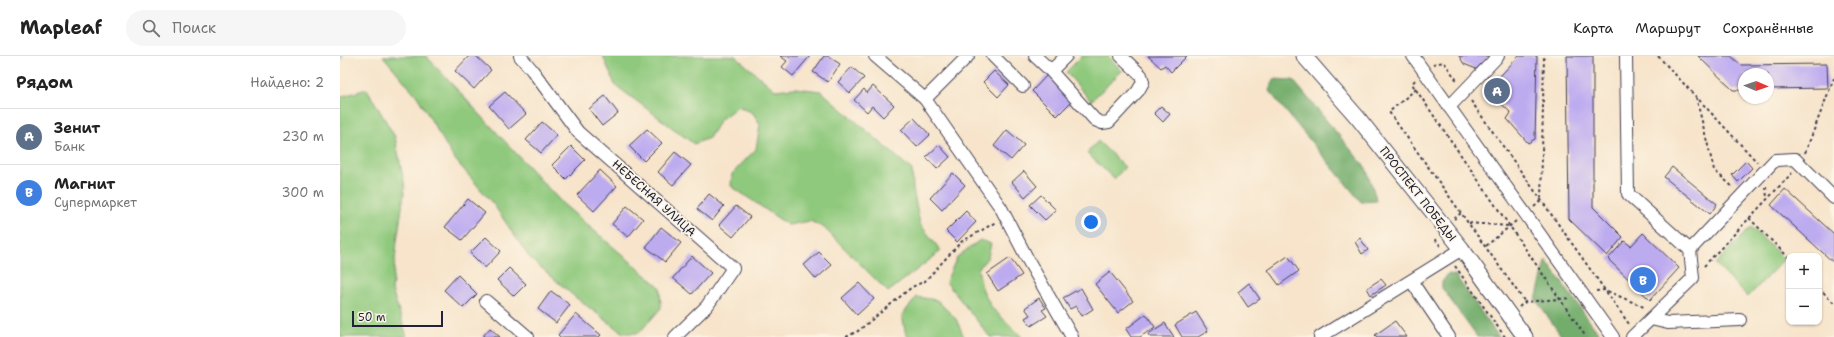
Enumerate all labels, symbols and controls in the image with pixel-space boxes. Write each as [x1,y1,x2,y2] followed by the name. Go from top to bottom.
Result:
[126,10,406,46] search box
[20,15,102,40] text: Mapleaf
[140,17,162,39] icon: search
[172,18,216,38] text: Поиск
[1573,19,1613,37] text: Карта
[1635,19,1701,37] text: Маршрут
[1723,19,1814,37] text: Сохранённые
[1738,68,1774,104] north arrow
[16,71,73,93] text: Рядом
[250,74,324,91] text: Найдено: 2
[1484,76,1510,106] pin: A
[54,118,100,138] text: Зенит
[24,128,34,145] text: A
[282,128,324,145] text: 230 m
[54,138,85,155] text: Банк
[1376,143,1460,245] street label: ПРОСПЕКТ ПОБЕДЫ
[609,156,700,240] street label: НЕБЕСНАЯ УЛИЦА
[54,174,115,194] text: Магнит
[25,184,33,201] text: B
[281,184,324,201] text: 300 m
[54,194,137,211] text: Супермаркет
[1081,212,1101,232] your location
[1786,253,1822,325] map controls
[1786,253,1822,289] button: +
[1630,265,1656,295] pin: B
[1786,289,1822,325] button: −
[352,309,443,328] scale bar
[358,310,386,325] text: 50 m

